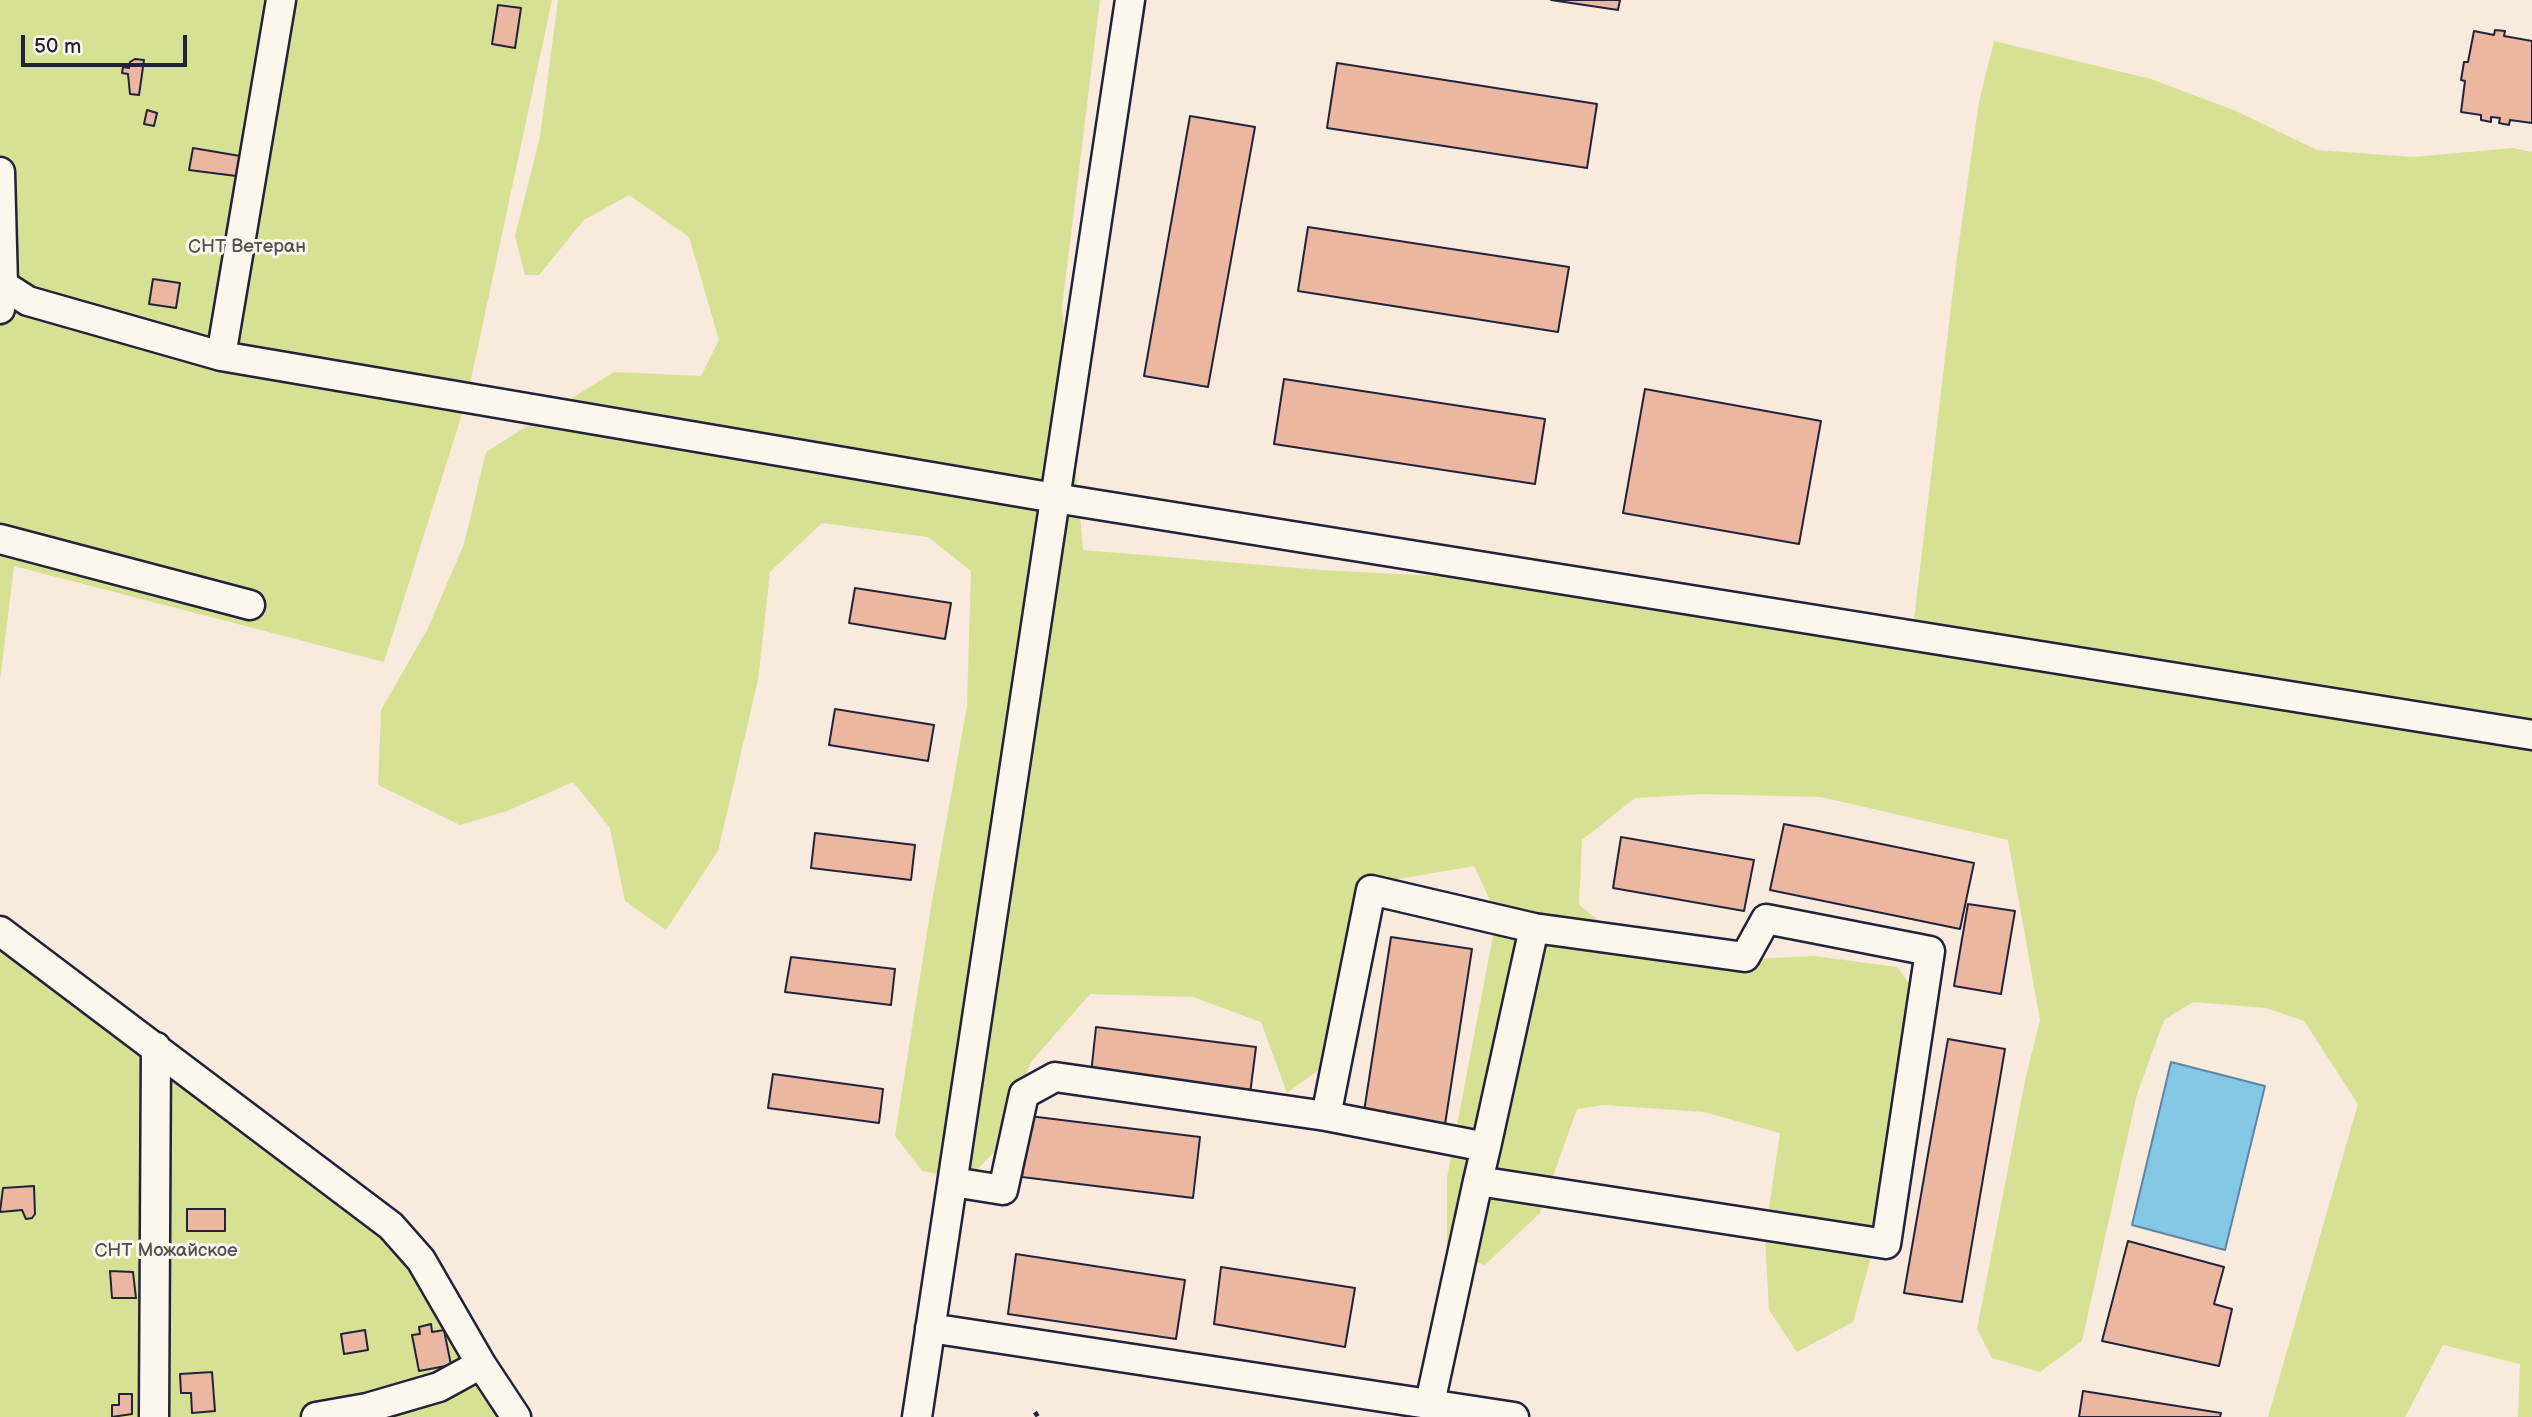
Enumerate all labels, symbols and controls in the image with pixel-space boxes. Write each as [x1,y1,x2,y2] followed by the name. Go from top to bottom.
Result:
[24,21,191,65] scale bar
[34,34,81,59] text: 50 m
[188,236,306,258] park label: СНТ Ветеран
[94,1240,238,1262] park label: СНТ Можайское

